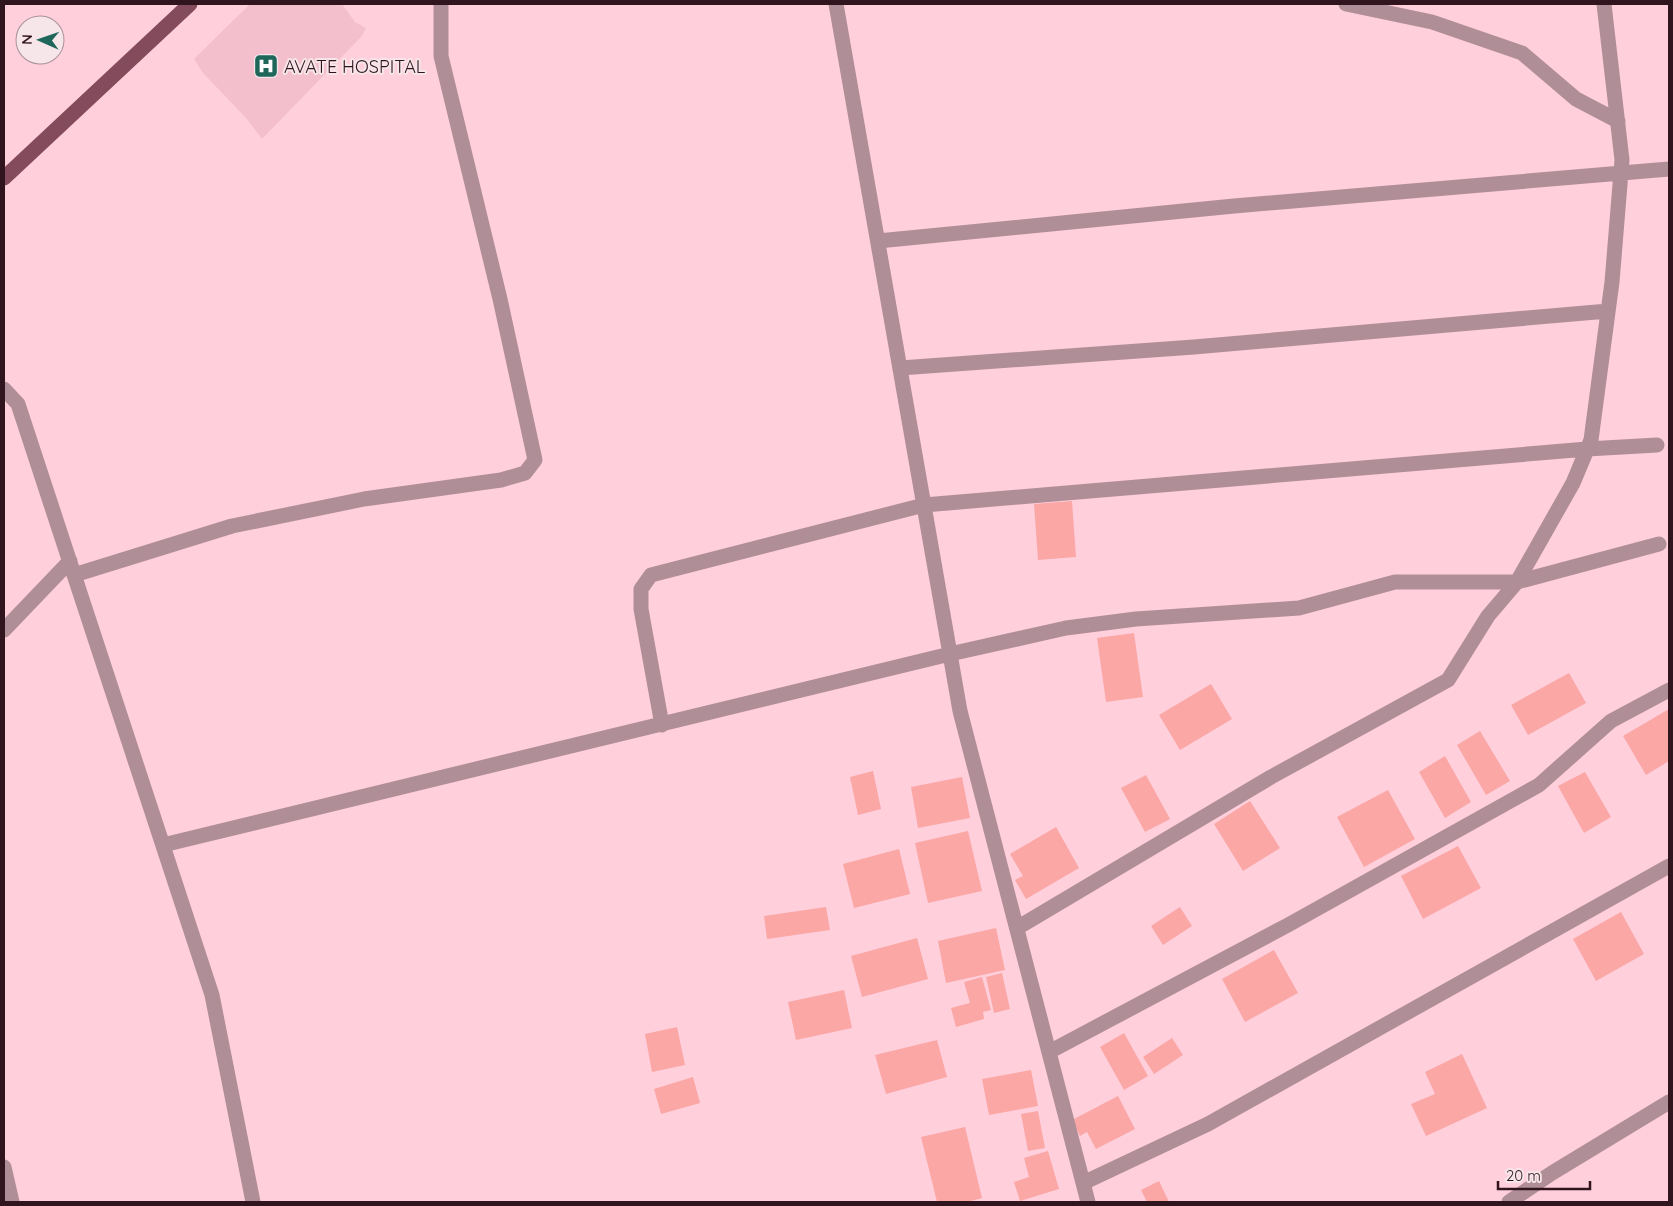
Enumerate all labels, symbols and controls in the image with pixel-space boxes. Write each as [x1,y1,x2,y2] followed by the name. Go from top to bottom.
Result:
[15,15,65,65] north arrow
[18,34,36,45] text: N
[253,53,279,79] hospital icon: AVATE HOSPITAL
[284,55,426,78] place label: AVATE HOSPITAL
[1498,1158,1590,1190] scale bar
[1506,1166,1541,1185] text: 20 m

